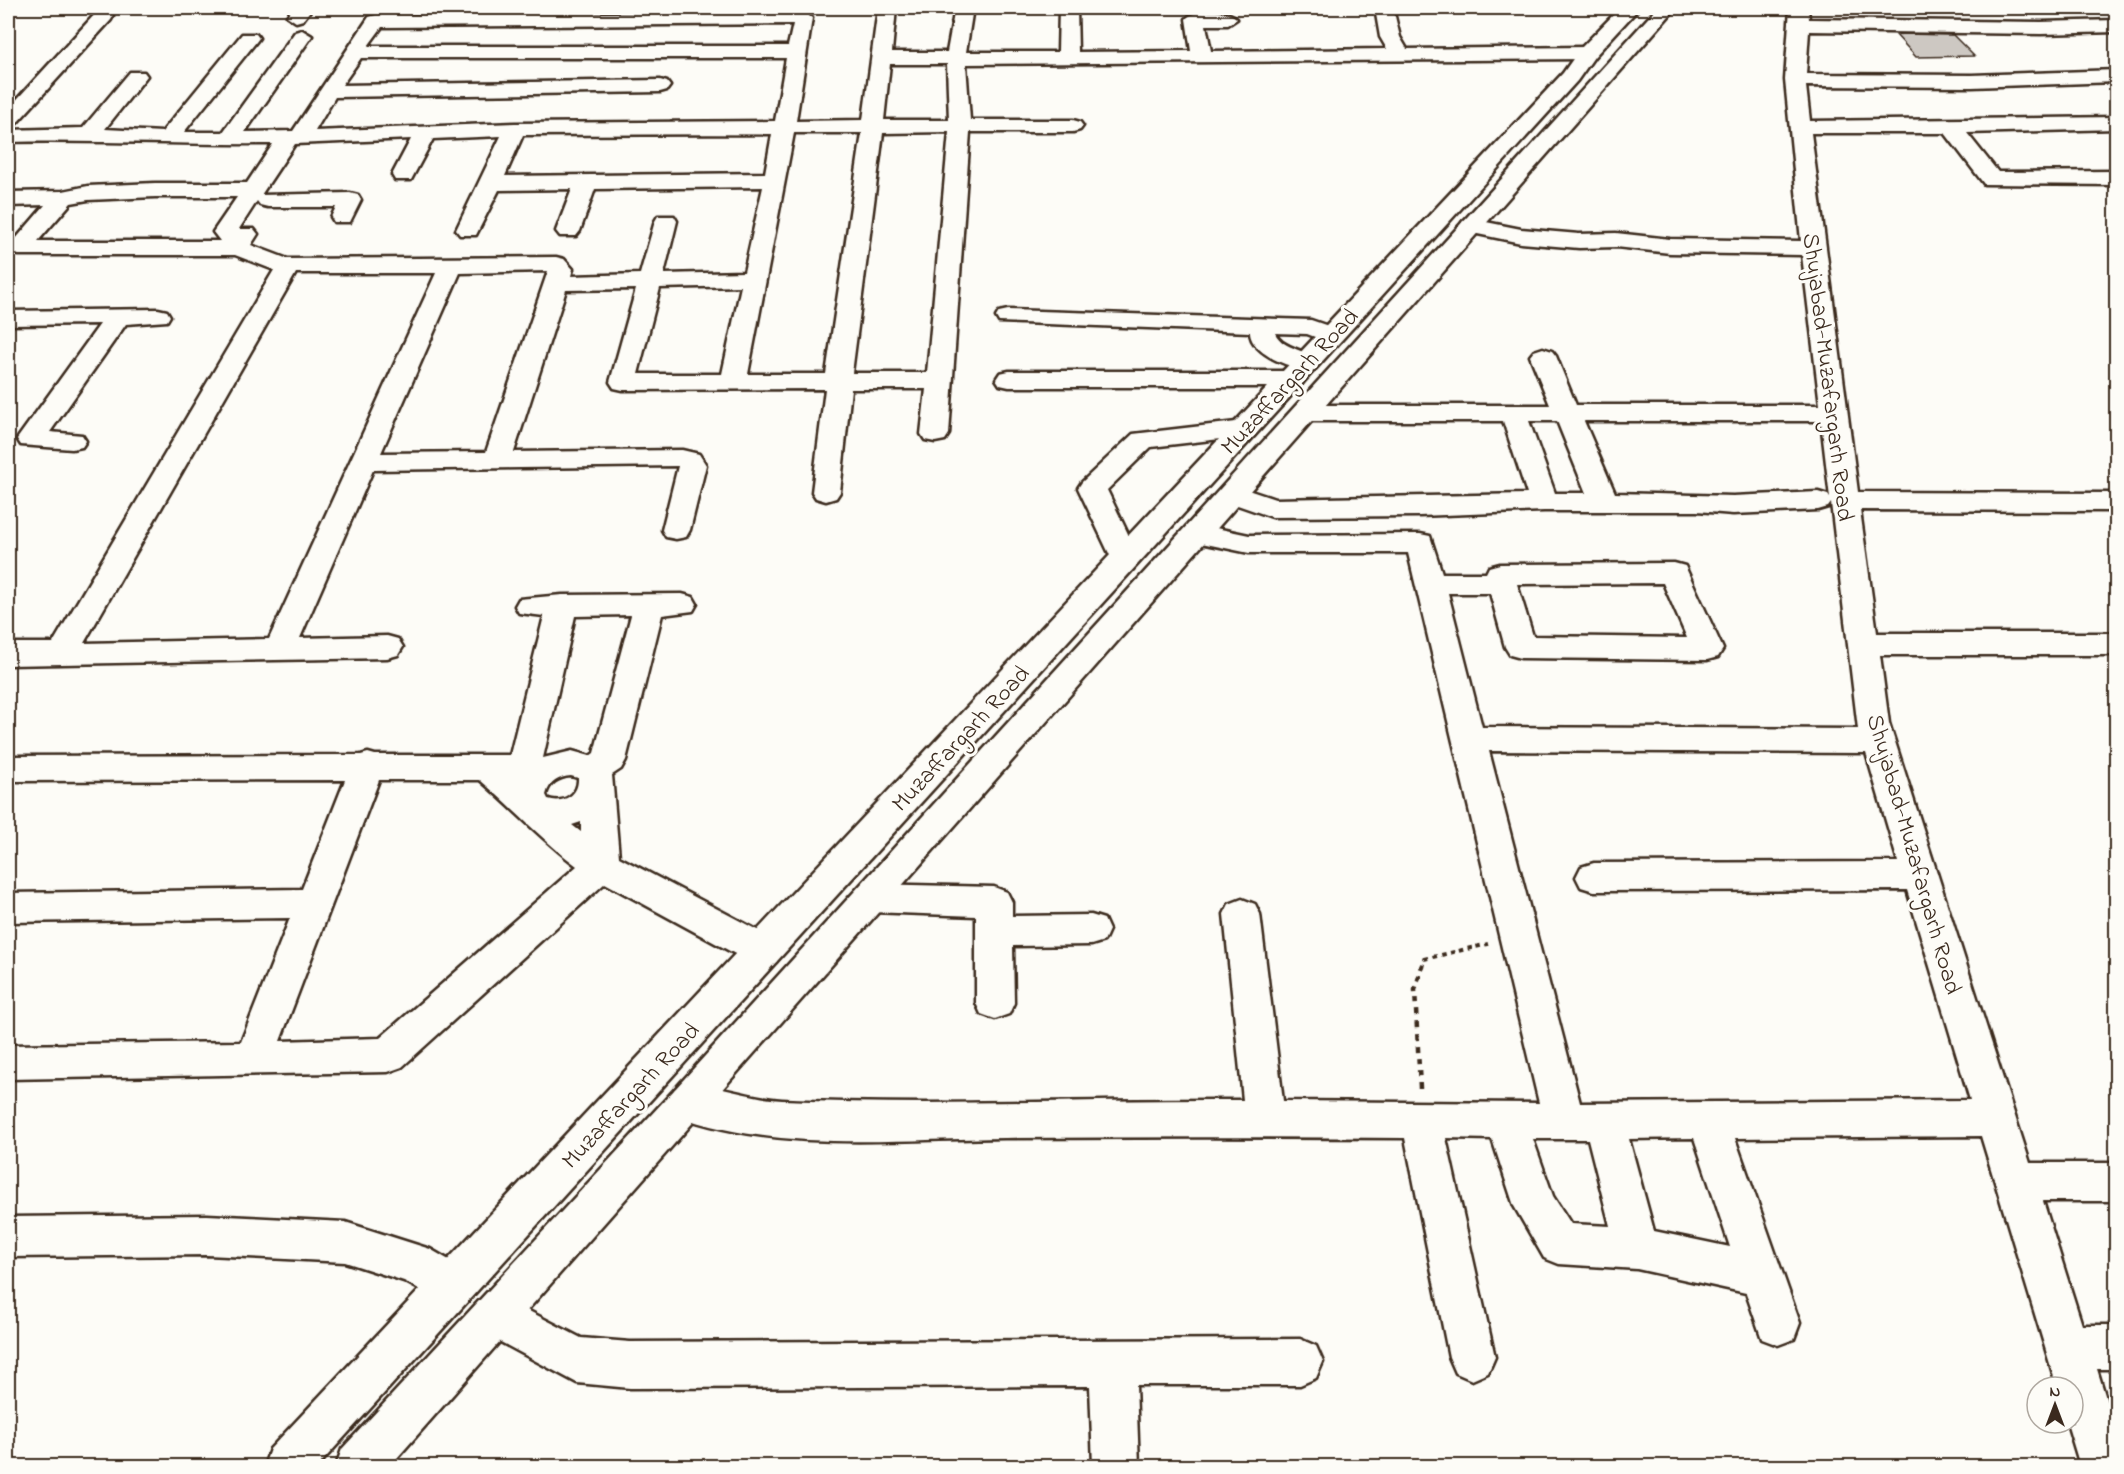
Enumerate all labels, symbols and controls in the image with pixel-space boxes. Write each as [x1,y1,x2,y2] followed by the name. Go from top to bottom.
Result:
[1791,231,1862,524] street label: Shujabad-Muzafargarh Road
[1213,301,1369,464] street label: Muzaffargarh Road
[884,658,1040,821] street label: Muzaffargarh Road
[1856,711,1970,999] street label: Shujabad-Muzafargarh Road
[554,1015,710,1178] street label: Muzaffargarh Road
[2025,1375,2085,1435] north arrow
[2050,1380,2061,1404] text: N

